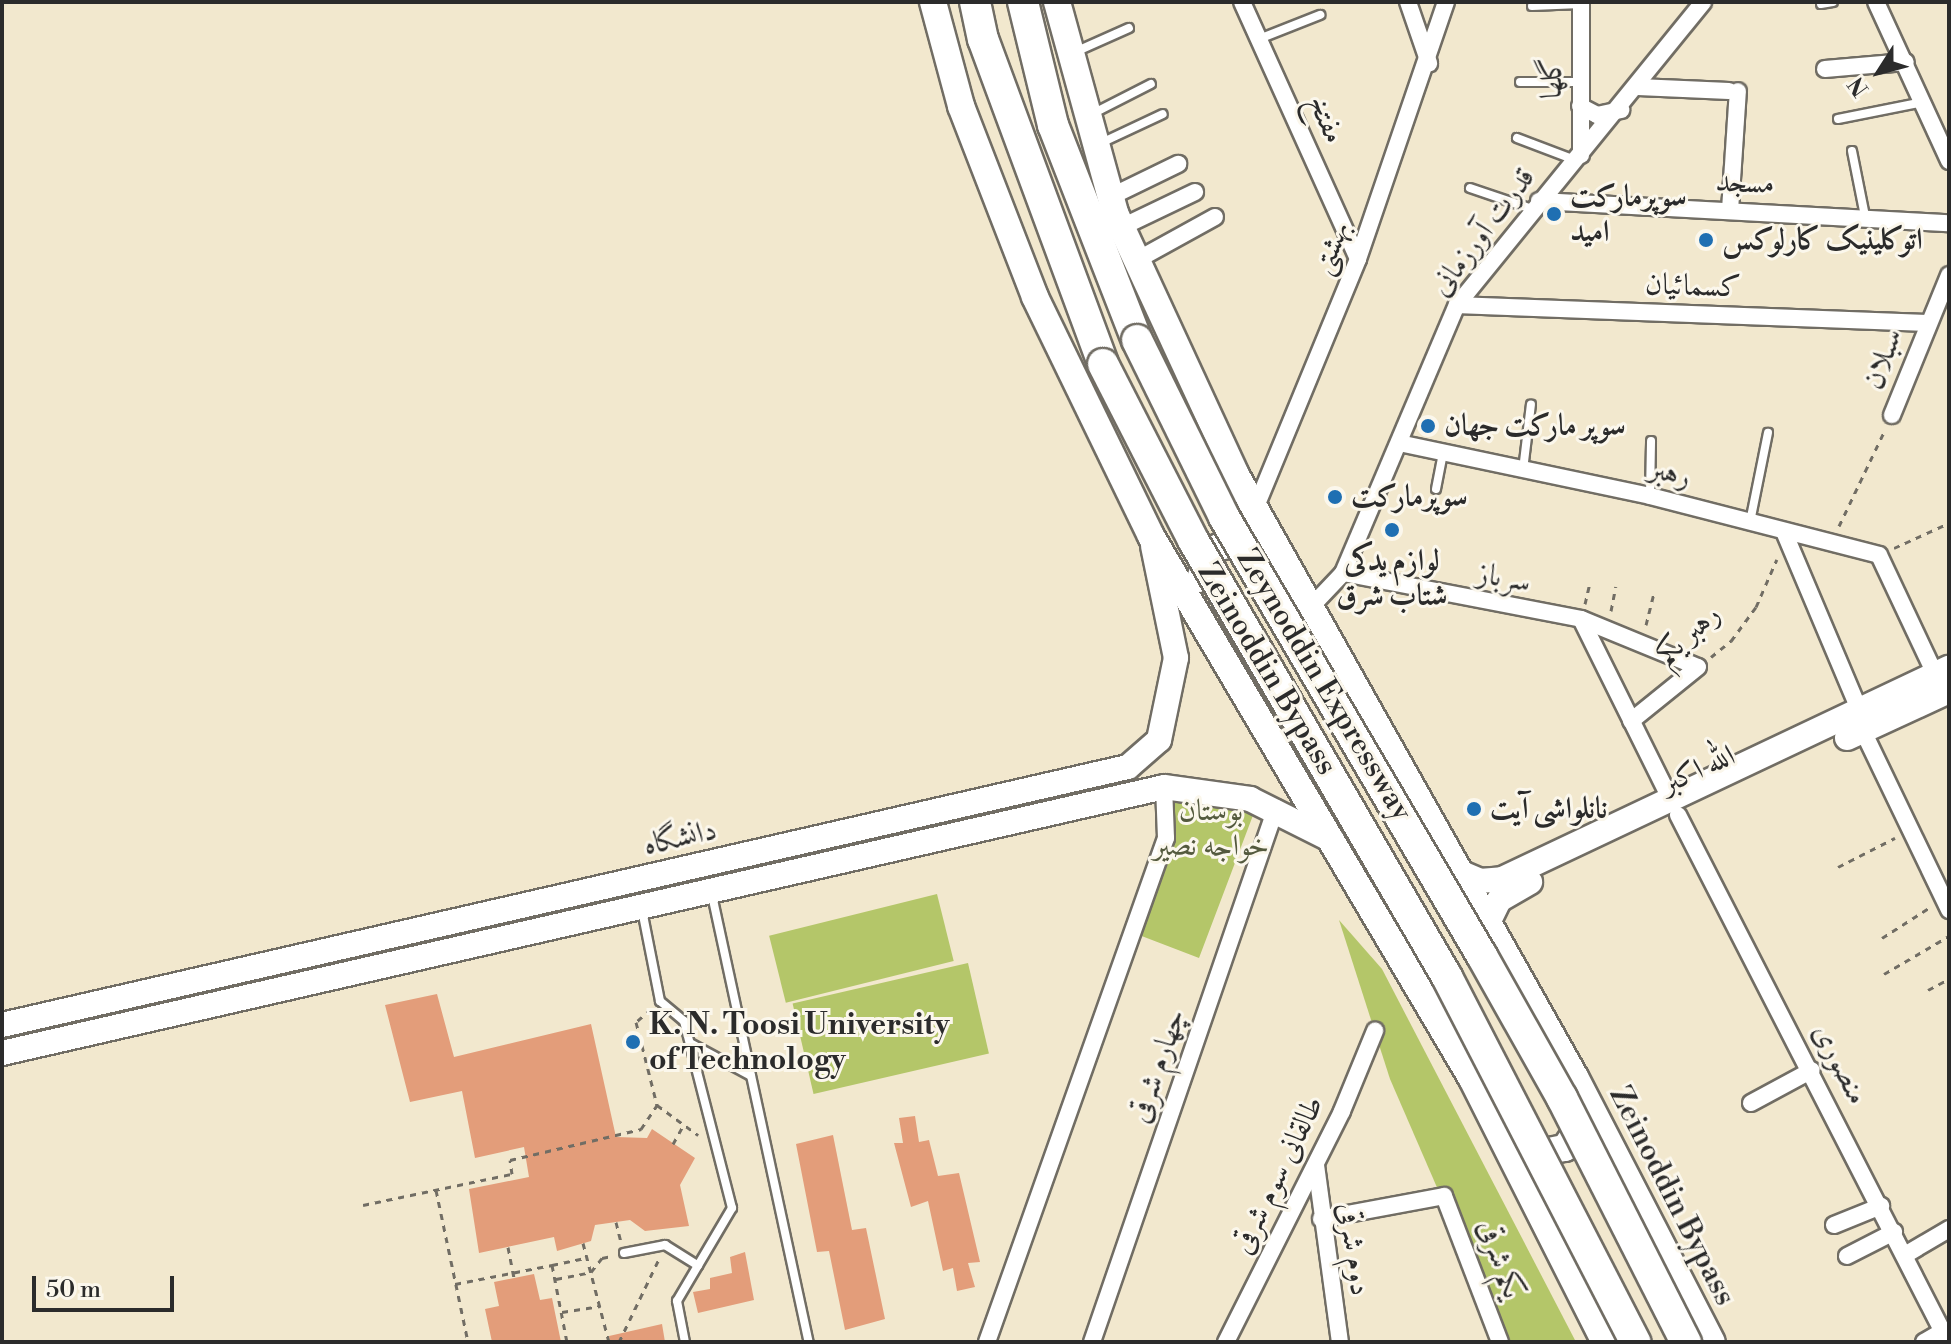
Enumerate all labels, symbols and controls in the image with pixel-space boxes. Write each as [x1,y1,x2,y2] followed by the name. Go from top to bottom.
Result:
[1839,32,1919,112] north arrow
[1534,57,1570,99] street label: گلها
[1843,71,1875,101] text: N
[1299,89,1353,149] street label: مفتخ
[1423,161,1543,303] street label: قدرت آورزمانی
[1715,164,1775,202] street label: مسجد
[1570,179,1687,250] place label: سوپرمارکت امید
[1545,205,1563,223] marker: سوپرمارکت امید
[1304,216,1358,280] street label: بهشتی
[1722,222,1923,258] place label: اتوکلینیک کارلوکس
[1697,231,1715,249] marker: اتوکلینیک کارلوکس
[1645,266,1741,306] street label: کسمائیان
[1855,324,1911,394] street label: سبلان
[1444,408,1626,444] place label: سوپر مارکت جهان
[1419,417,1437,435] marker: سوپر مارکت جهان
[1645,450,1695,496] street label: رهبر
[1351,479,1468,515] place label: سوپرمارکت
[1326,488,1344,506] marker: سوپرمارکت
[1383,521,1401,539] marker: لوازم یدکی شتاب شرق
[1229,543,1419,827] street label: Zeynoddin Expressway
[1336,543,1448,614] place label: لوازم یدکی شتاب شرق
[1189,556,1345,782] street label: Zeinoddin Bypass
[1474,556,1534,600] street label: سرباز
[1648,597,1728,673] street label: رهبر یکم
[1655,738,1741,802] street label: الله اکبر
[1490,791,1608,827] place label: نانلواشی آیت
[1153,793,1269,864] park label: بوستان خواجه نصیر
[1465,800,1483,818] marker: نانلواشی آیت
[640,812,720,864] street label: دانشگاه
[1122,1004,1194,1128] street label: چهارم شرقی
[649,1007,949,1078] place label: K. N. Toosi University of Technology
[1804,1018,1876,1110] street label: منصوری
[624,1033,642,1051] marker: K. N. Toosi University of Technology
[1601,1080,1743,1312] street label: Zeinoddin Bypass
[1224,1090,1332,1260] street label: طالقانی سوم شرقی
[1330,1200,1378,1298] street label: دوم شرقی
[1469,1215,1531,1303] street label: یکم شرقی
[36,1260,178,1310] scale bar
[46,1275,101,1305] text: 50 m

